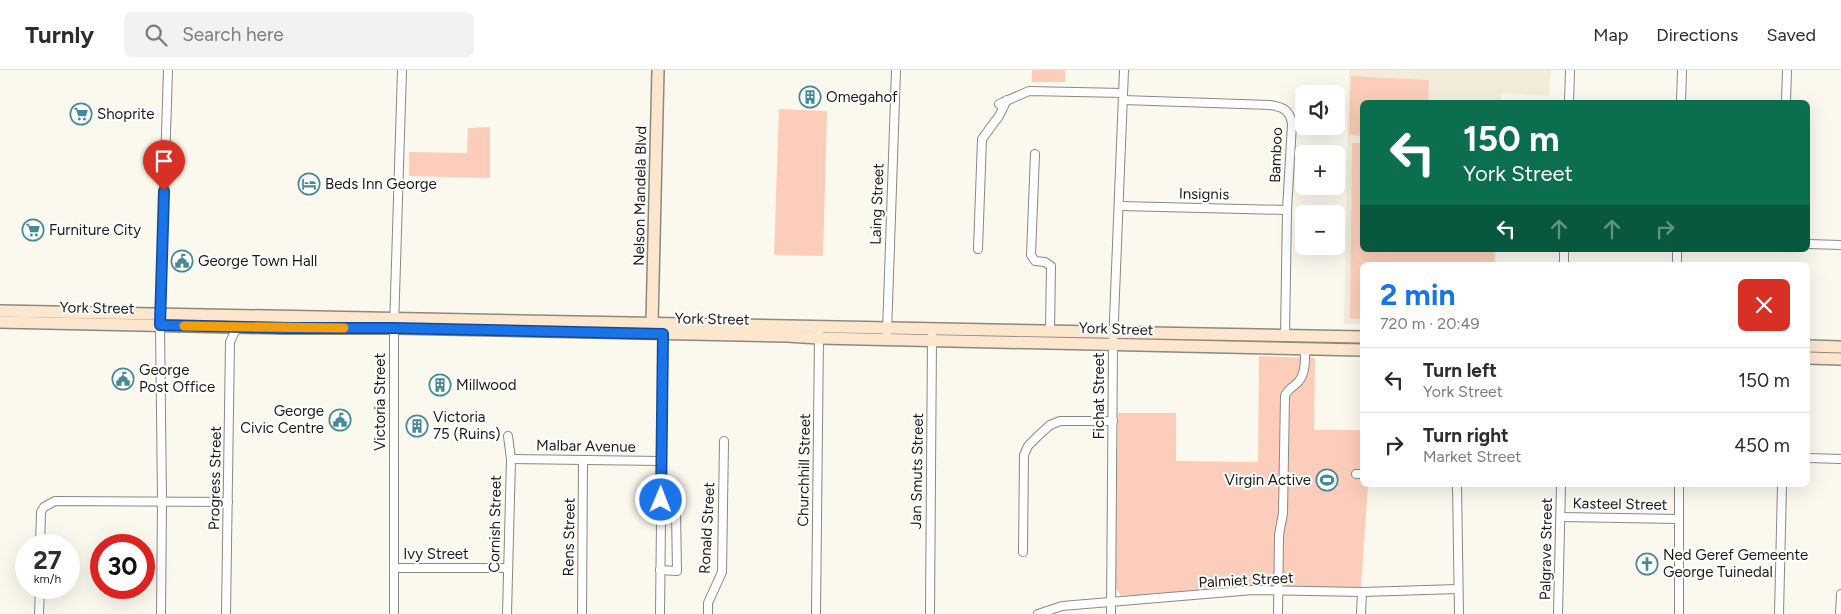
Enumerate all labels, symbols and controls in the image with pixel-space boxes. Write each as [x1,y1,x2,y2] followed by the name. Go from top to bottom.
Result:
[124,12,474,57] search box
[25,20,94,49] text: Turnly
[142,21,170,49] icon: search
[182,23,284,46] text: Search here
[1593,24,1628,46] text: Map
[1656,24,1738,46] text: Directions
[1766,24,1816,46] text: Saved
[798,85,822,109] building icon: Omegahof
[1295,85,1345,255] map controls
[1295,85,1345,135] button: sound
[826,88,898,106] place label: Omegahof
[69,102,93,126] supermarket icon: Shoprite
[97,105,155,123] place label: Shoprite
[1463,118,1560,160] text: 150 m
[1380,120,1445,185] icon: left
[630,126,650,266] street label: Nelson Mandela Blvd
[1266,127,1286,183] street label: Bamboo
[143,140,185,191] pin
[1295,145,1345,195] button: +
[150,147,178,175] icon: arrive
[1463,160,1573,187] text: York Street
[867,162,887,245] street label: Laing Street
[297,172,321,196] hotel icon: Beds Inn George
[325,175,437,193] place label: Beds Inn George
[1179,185,1229,203] street label: Insignis
[1295,205,1345,255] button: −
[1492,215,1520,243] icon: left
[1545,215,1573,243] icon: ahead
[1598,215,1626,243] icon: ahead
[1651,215,1679,243] icon: right
[21,218,45,242] supermarket icon: Furniture City
[49,221,141,239] place label: Furniture City
[170,249,194,273] public building icon: George Town Hall
[198,252,317,270] place label: George Town Hall
[1380,276,1456,313] text: 2 min
[1738,279,1790,331] button: close
[59,298,135,318] street label: York Street
[674,309,750,329] street label: York Street
[1380,314,1480,333] text: 720 m · 20:49
[1078,319,1154,339] street label: York Street
[1090,352,1108,440] street label: Fichat Street
[371,353,389,451] street label: Victoria Street
[1423,359,1497,382] text: Turn left
[139,361,215,396] place label: George Post Office
[1380,366,1408,394] icon: left
[111,367,135,391] public building icon: George Post Office
[1738,369,1790,392] text: 150 m
[428,373,452,397] building icon: Millwood
[456,376,517,394] place label: Millwood
[1423,382,1503,401] text: York Street
[240,402,324,437] place label: George Civic Centre
[328,408,352,432] public building icon: George Civic Centre
[433,408,501,443] place label: Victoria 75 (Ruins)
[907,412,927,529] street label: Jan Smuts Street
[794,413,814,527] street label: Churchhill Street
[405,414,429,438] building icon: Victoria 75 (Ruins)
[1423,424,1509,447] text: Turn right
[205,425,225,530] street label: Progress Street
[1380,431,1408,459] icon: right
[1734,434,1790,457] text: 450 m
[536,436,636,456] street label: Malbar Avenue
[1423,447,1521,466] text: Market Street
[1315,468,1339,492] sports icon: Virgin Active
[1225,471,1311,489] place label: Virgin Active
[634,473,686,525] position arrow
[485,475,505,573] street label: Cornish Street
[696,481,718,574] street label: Ronald Street
[1573,494,1668,514] street label: Kasteel Street
[559,497,579,576] street label: Rens Street
[1536,497,1556,600] street label: Palgrave Street
[90,534,155,599] speed limit sign: 30
[33,545,62,575] text: 27
[403,545,469,563] street label: Ivy Street
[1663,546,1808,581] place label: Ned Geref Gemeente George Tuinedal
[1635,552,1659,576] church icon: Ned Geref Gemeente George Tuinedal
[1198,569,1294,591] street label: Palmiet Street
[34,572,61,586] text: km/h

